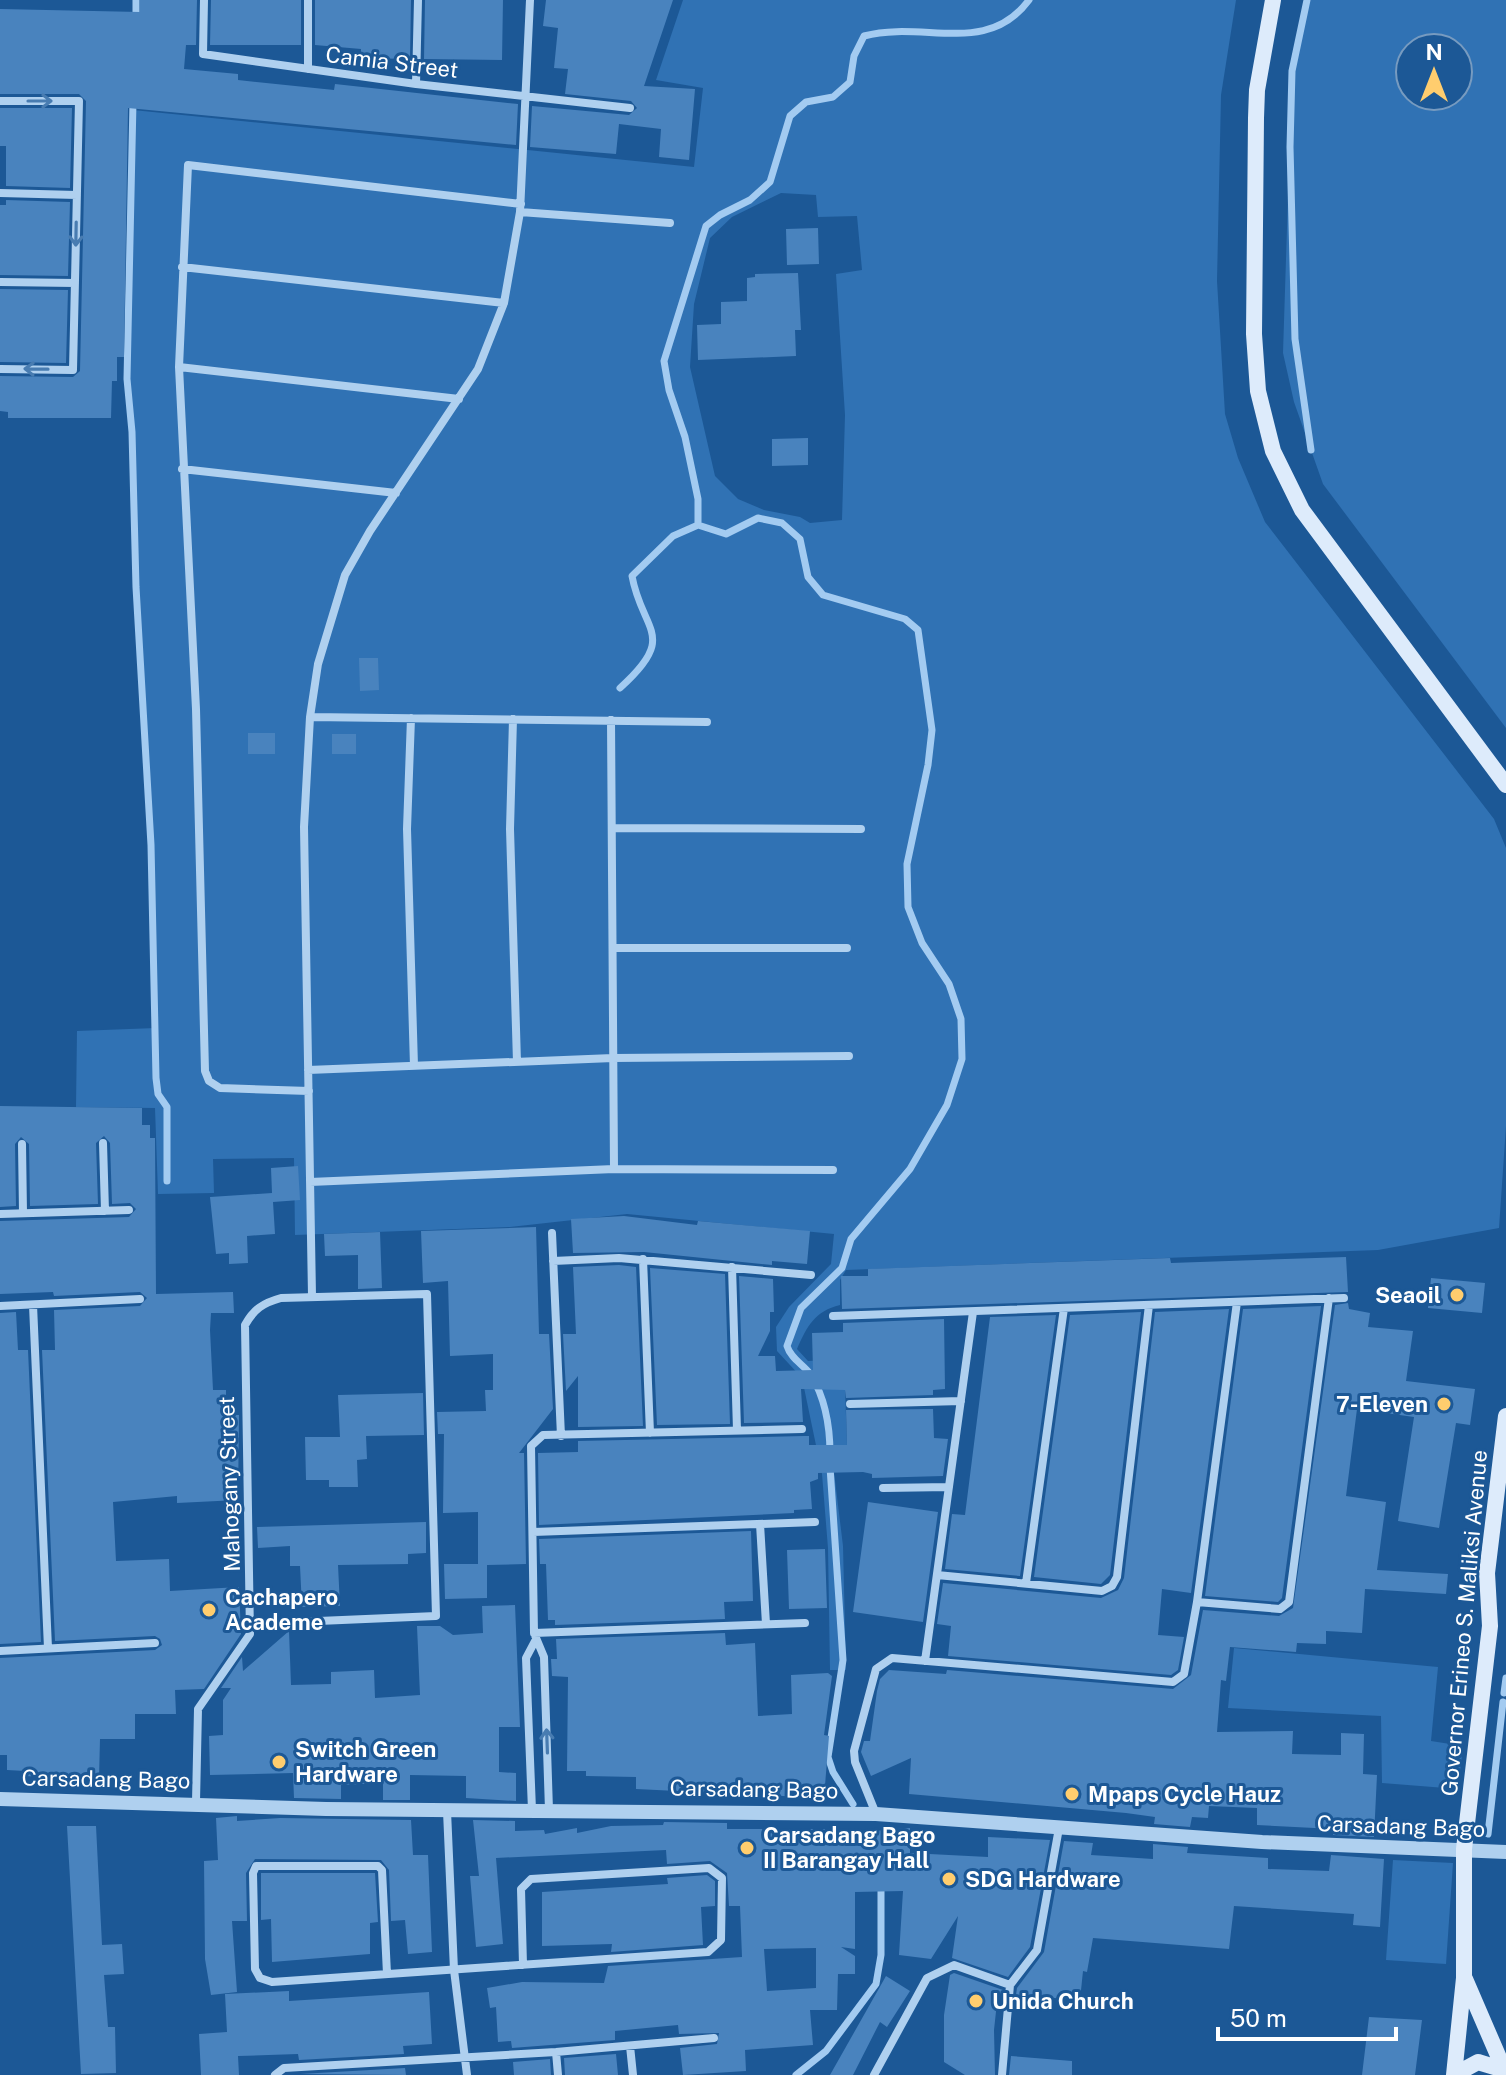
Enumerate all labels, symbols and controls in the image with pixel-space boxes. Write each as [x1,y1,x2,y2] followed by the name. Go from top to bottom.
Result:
[1394,32,1474,112] north arrow
[1425,39,1443,65] text: N
[324,41,460,83] street label: Camia Street
[26,93,53,109] one-way arrow
[68,220,84,247] one-way arrow
[23,362,50,377] one-way arrow
[1375,1282,1441,1308] place label: Seaoil
[1448,1286,1466,1304] marker: Seaoil
[1336,1391,1428,1417] place label: 7-Eleven
[1435,1395,1453,1413] marker: 7-Eleven
[213,1396,245,1572] street label: Mahogany Street
[1436,1449,1492,1797] street label: Governor Erineo S. Maliksi Avenue
[225,1584,338,1635] place label: Cachapero Academe
[200,1601,218,1619] marker: Cachapero Academe
[539,1728,554,1755] one-way arrow
[295,1736,436,1787] place label: Switch Green Hardware
[270,1753,288,1771] marker: Switch Green Hardware
[21,1765,191,1793] street label: Carsadang Bago
[669,1775,839,1803] street label: Carsadang Bago
[1088,1781,1281,1807] place label: Mpaps Cycle Hauz
[1063,1785,1081,1803] marker: Mpaps Cycle Hauz
[1316,1810,1486,1842] street label: Carsadang Bago
[763,1822,936,1873] place label: Carsadang Bago II Barangay Hall
[738,1839,756,1857] marker: Carsadang Bago II Barangay Hall
[965,1866,1121,1892] place label: SDG Hardware
[940,1870,958,1888] marker: SDG Hardware
[992,1988,1134,2014] place label: Unida Church
[1218,1991,1396,2041] scale bar
[967,1992,985,2010] marker: Unida Church
[1230,2004,1287,2032] text: 50 m

